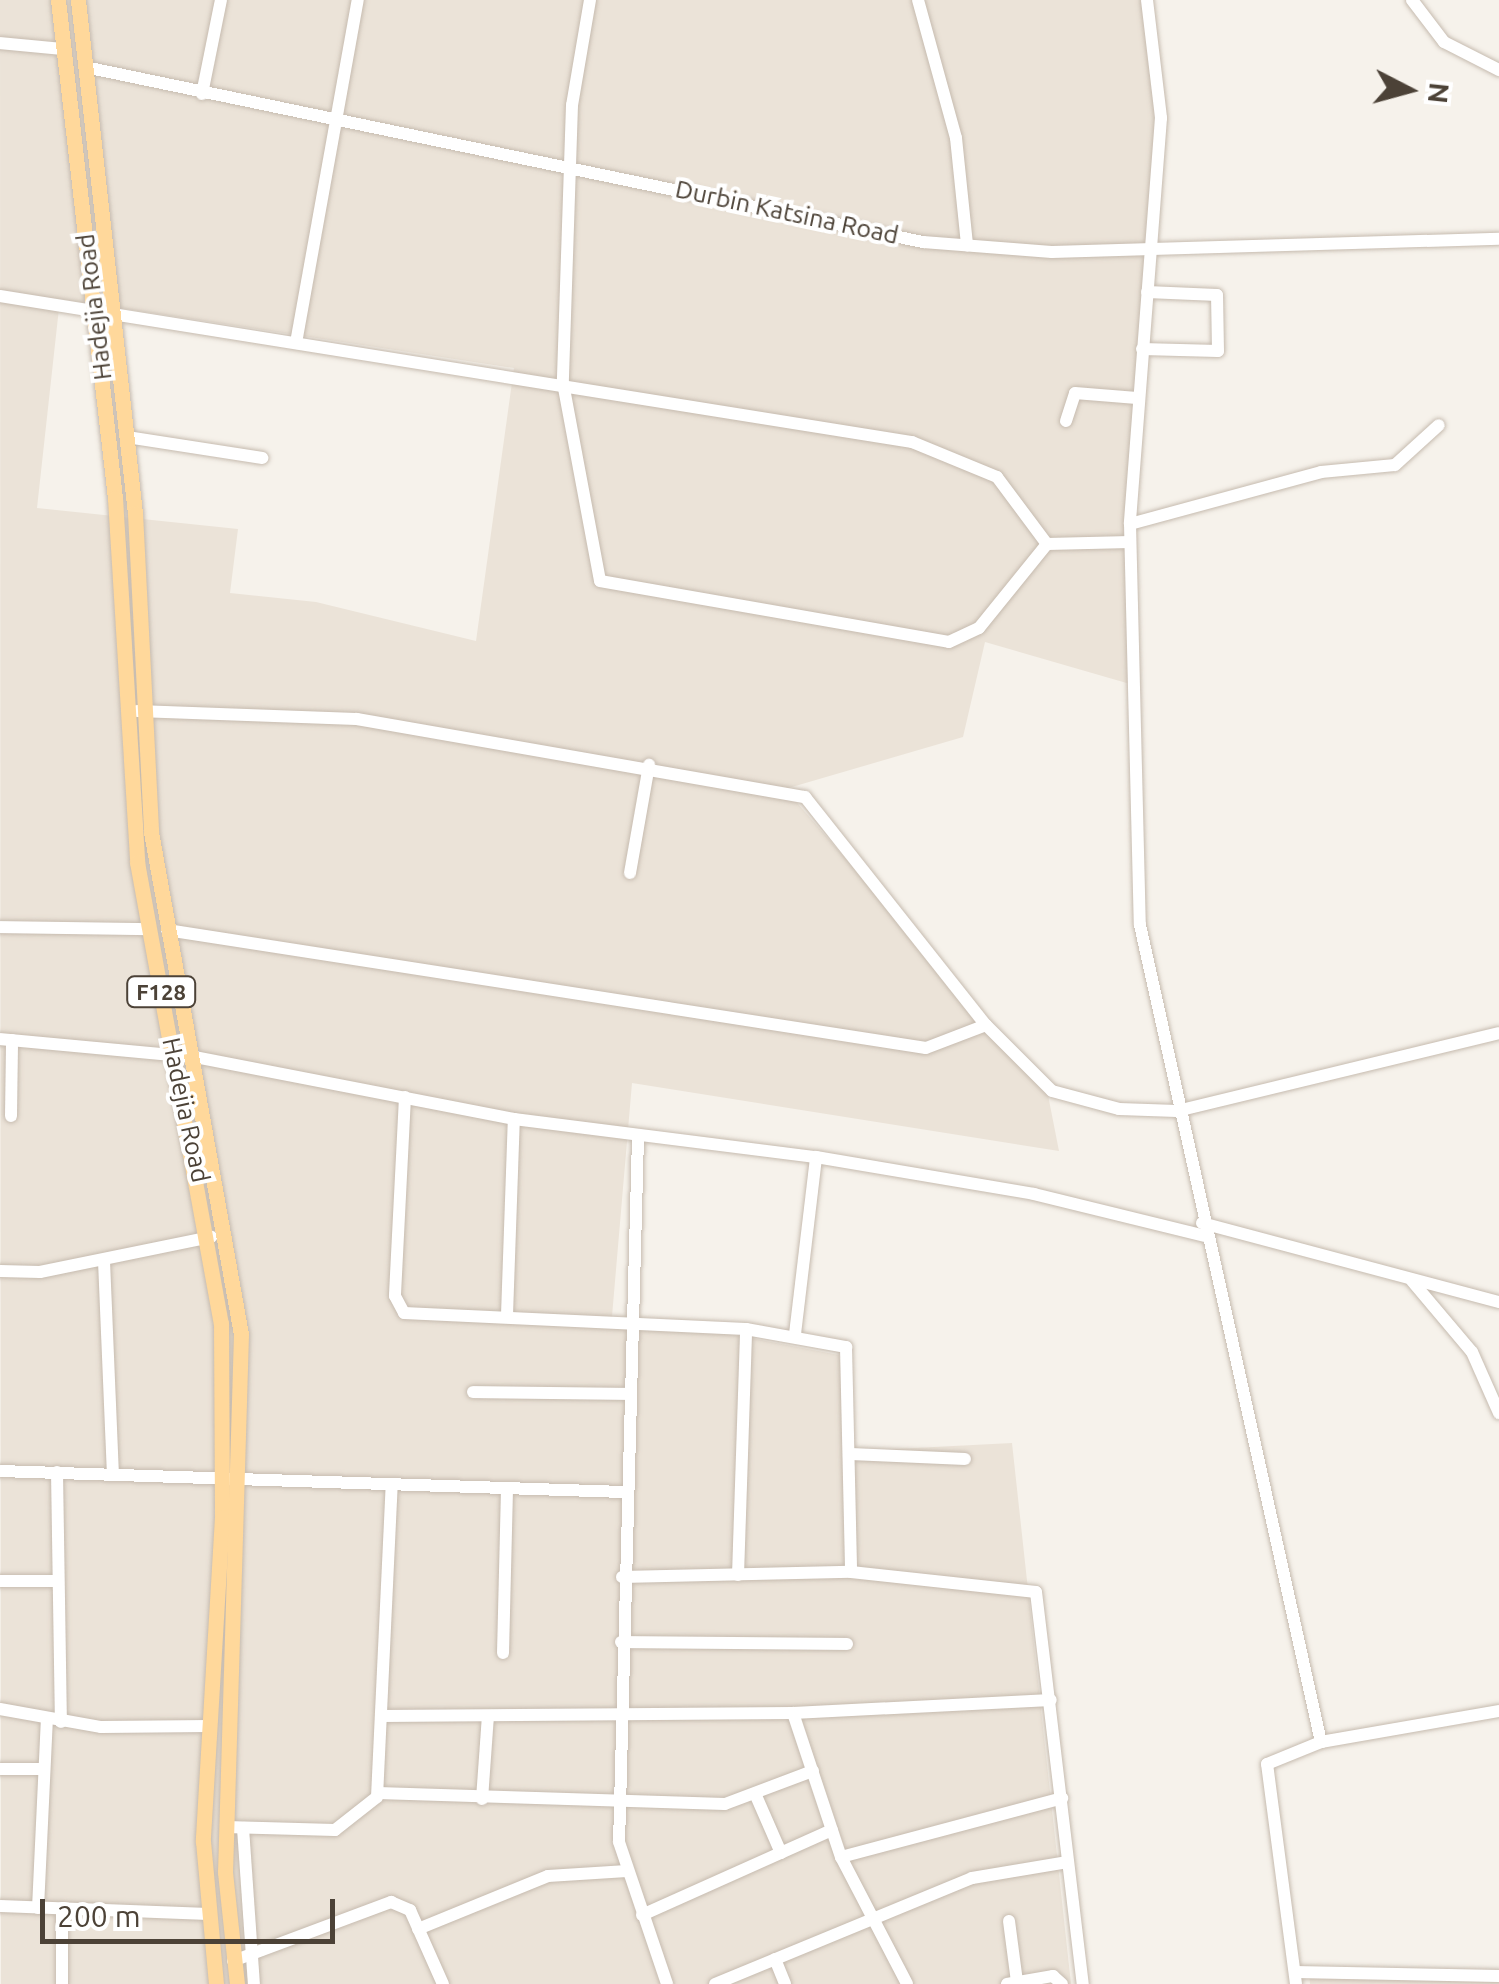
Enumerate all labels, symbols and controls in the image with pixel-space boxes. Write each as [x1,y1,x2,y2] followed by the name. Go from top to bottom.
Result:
[1359,40,1459,140] north arrow
[1423,81,1456,105] text: N
[673,174,901,250] street label: Durbin Katsina Road
[70,232,118,382] street label: Hadejia Road
[126,975,196,1009] road number: F128
[156,1035,216,1185] street label: Hadejia Road
[45,1879,340,1941] scale bar
[57,1899,141,1933] text: 200 m

